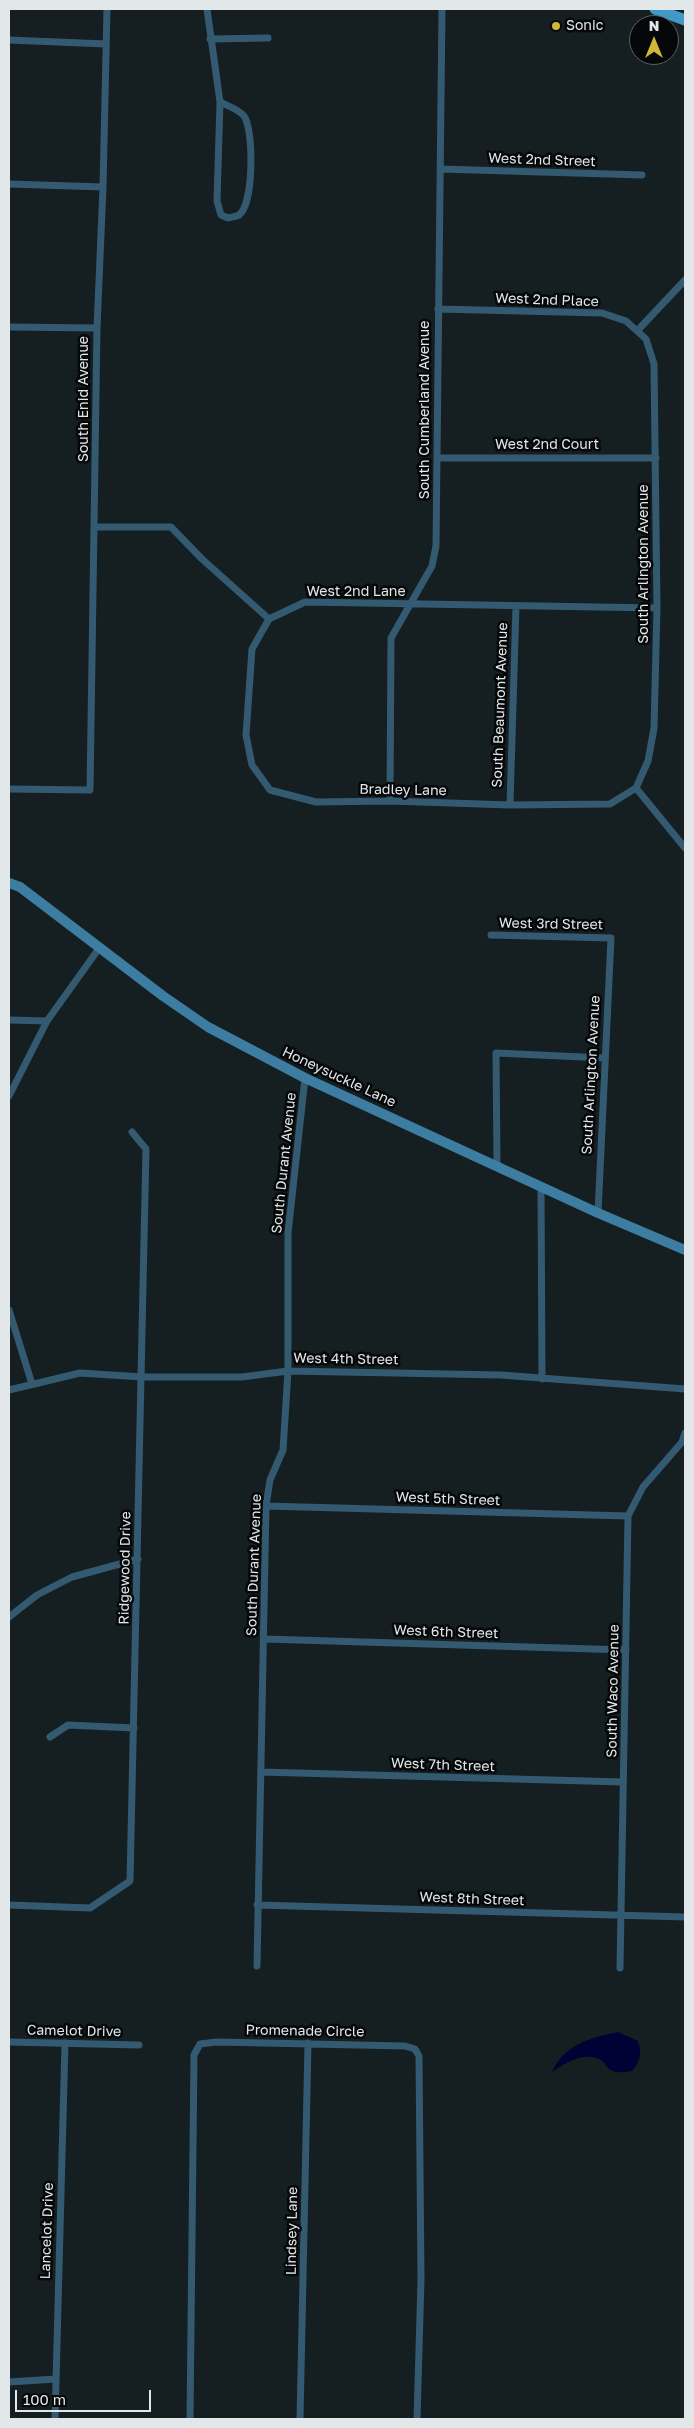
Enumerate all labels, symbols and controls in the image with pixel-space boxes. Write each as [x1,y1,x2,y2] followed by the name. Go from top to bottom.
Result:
[629,15,679,65] north arrow
[649,17,659,34] text: N
[566,18,603,34] place label: Sonic
[550,20,562,32] marker: Sonic
[488,150,596,170] street label: West 2nd Street
[495,290,599,310] street label: West 2nd Place
[417,321,433,499] street label: South Cumberland Avenue
[76,336,92,462] street label: South Enid Avenue
[495,437,599,453] street label: West 2nd Court
[636,484,652,644] street label: South Arlington Avenue
[306,584,406,600] street label: West 2nd Lane
[489,622,511,788] street label: South Beaumont Avenue
[359,781,447,799] street label: Bradley Lane
[499,915,603,933] street label: West 3rd Street
[578,995,604,1155] street label: South Arlington Avenue
[279,1043,399,1111] street label: Honeysuckle Lane
[268,1091,300,1235] street label: South Durant Avenue
[293,1350,399,1368] street label: West 4th Street
[395,1489,501,1509] street label: West 5th Street
[243,1494,265,1636] street label: South Durant Avenue
[116,1511,134,1625] street label: Ridgewood Drive
[393,1622,499,1642] street label: West 6th Street
[603,1624,623,1758] street label: South Waco Avenue
[391,1755,495,1775] street label: West 7th Street
[419,1889,525,1909] street label: West 8th Street
[27,2022,121,2040] street label: Camelot Drive
[245,2022,365,2040] street label: Promenade Circle
[37,2182,57,2280] street label: Lancelot Drive
[283,2187,301,2275] street label: Lindsey Lane
[18,2380,154,2412] scale bar
[23,2390,66,2408] text: 100 m

